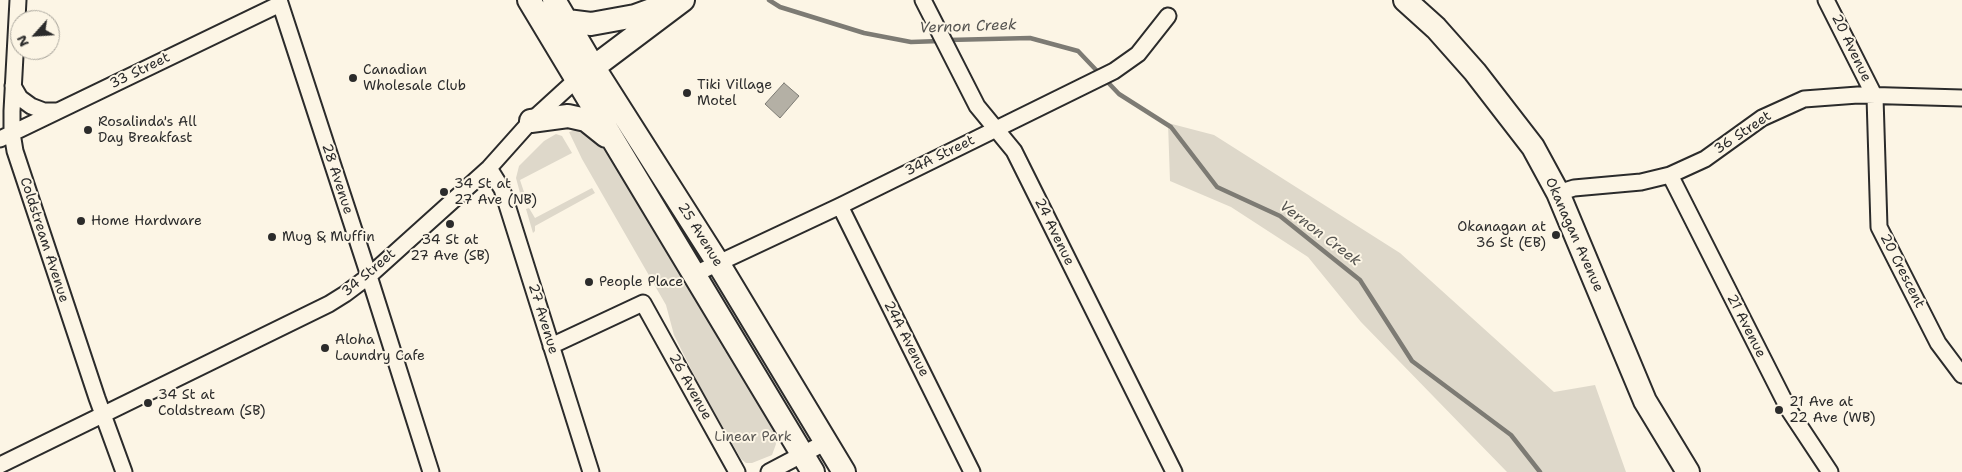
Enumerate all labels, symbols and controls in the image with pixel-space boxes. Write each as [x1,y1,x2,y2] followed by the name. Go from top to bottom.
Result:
[10,10,60,60] north arrow
[1827,11,1875,85] street label: 20 Avenue
[919,16,1017,38] water label: Vernon Creek
[12,32,33,50] text: N
[107,49,173,93] street label: 33 Street
[363,62,466,94] place label: Canadian Wholesale Club
[347,72,359,84] marker: Canadian Wholesale Club
[697,77,772,110] place label: Tiki Village Motel
[681,87,693,99] marker: Tiki Village Motel
[1711,108,1775,158] street label: 36 Street
[98,114,197,146] place label: Rosalinda's All Day Breakfast
[82,124,94,136] marker: Rosalinda's All Day Breakfast
[903,132,977,180] street label: 34A Street
[318,142,356,216] street label: 28 Avenue
[16,175,72,305] street label: Coldstream Avenue
[1541,175,1607,295] street label: Okanagan Avenue
[454,176,537,208] place label: 34 St at 27 Ave (NB)
[438,186,450,198] marker: 34 St at 27 Ave (NB)
[1030,196,1078,268] street label: 24 Avenue
[1276,198,1364,270] water label: Vernon Creek
[674,200,726,270] street label: 25 Avenue
[91,213,202,229] place label: Home Hardware
[75,215,87,227] marker: Home Hardware
[444,218,456,230] marker: 34 St at 27 Ave (SB)
[1457,219,1546,252] place label: Okanagan at 36 St (EB)
[282,229,375,245] place label: Mug & Muffin
[1550,229,1562,241] marker: Okanagan at 36 St (EB)
[266,231,278,243] marker: Mug & Muffin
[1876,231,1928,311] street label: 20 Crescent
[410,232,490,264] place label: 34 St at 27 Ave (SB)
[339,246,399,300] street label: 34 Street
[599,274,683,290] place label: People Place
[583,276,595,288] marker: People Place
[524,282,562,356] street label: 27 Avenue
[1723,291,1769,361] street label: 21 Avenue
[880,298,932,380] street label: 24A Avenue
[335,332,425,364] place label: Aloha Laundry Cafe
[319,342,331,354] marker: Aloha Laundry Cafe
[665,351,715,423] street label: 26 Avenue
[158,387,266,420] place label: 34 St at Coldstream (SB)
[1789,394,1875,427] place label: 21 Ave at 22 Ave (WB)
[142,397,154,409] marker: 34 St at Coldstream (SB)
[1773,404,1785,416] marker: 21 Ave at 22 Ave (WB)
[714,429,792,445] park label: Linear Park

